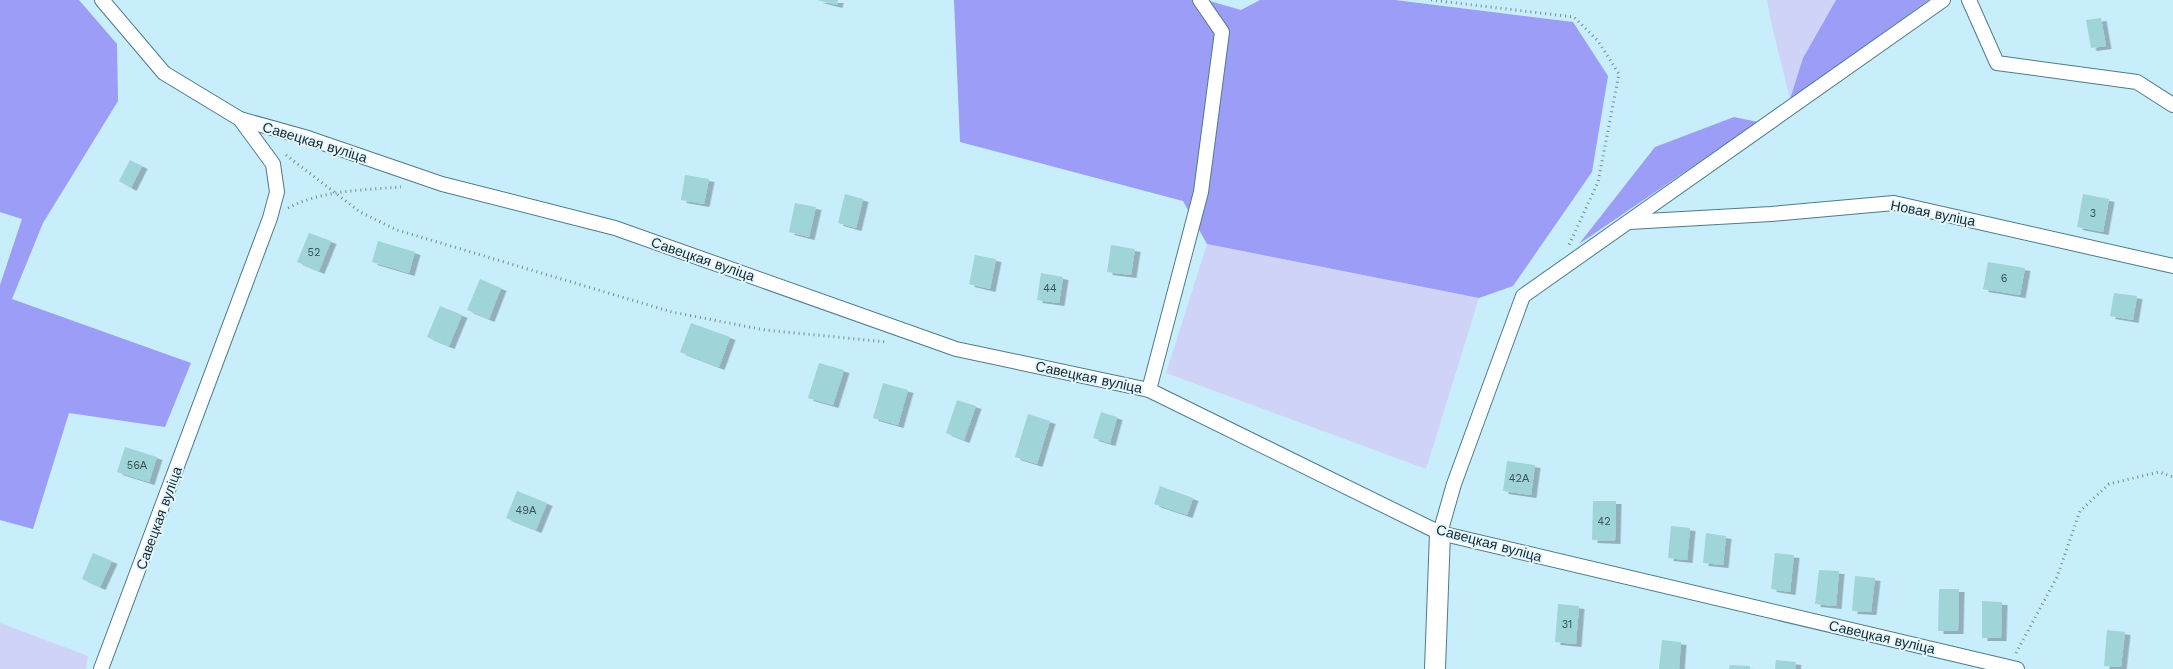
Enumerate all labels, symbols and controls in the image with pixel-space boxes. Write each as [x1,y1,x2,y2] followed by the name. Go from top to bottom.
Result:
[261,118,369,166] street label: Савецкая вуліца
[1889,197,1977,229] street label: Новая вуліца
[2090,207,2096,220] house number: 3
[649,234,757,284] street label: Савецкая вуліца
[308,246,320,259] house number: 52
[2001,272,2008,285] house number: 6
[1043,282,1057,295] house number: 44
[1034,358,1144,396] street label: Савецкая вуліца
[127,459,148,472] house number: 56А
[133,464,185,572] street label: Савецкая вуліца
[1509,472,1530,485] house number: 42А
[516,504,537,517] house number: 49А
[1597,515,1611,528] house number: 42
[1434,521,1544,565] street label: Савецкая вуліца
[1827,617,1937,657] street label: Савецкая вуліца
[1562,618,1572,631] house number: 31

